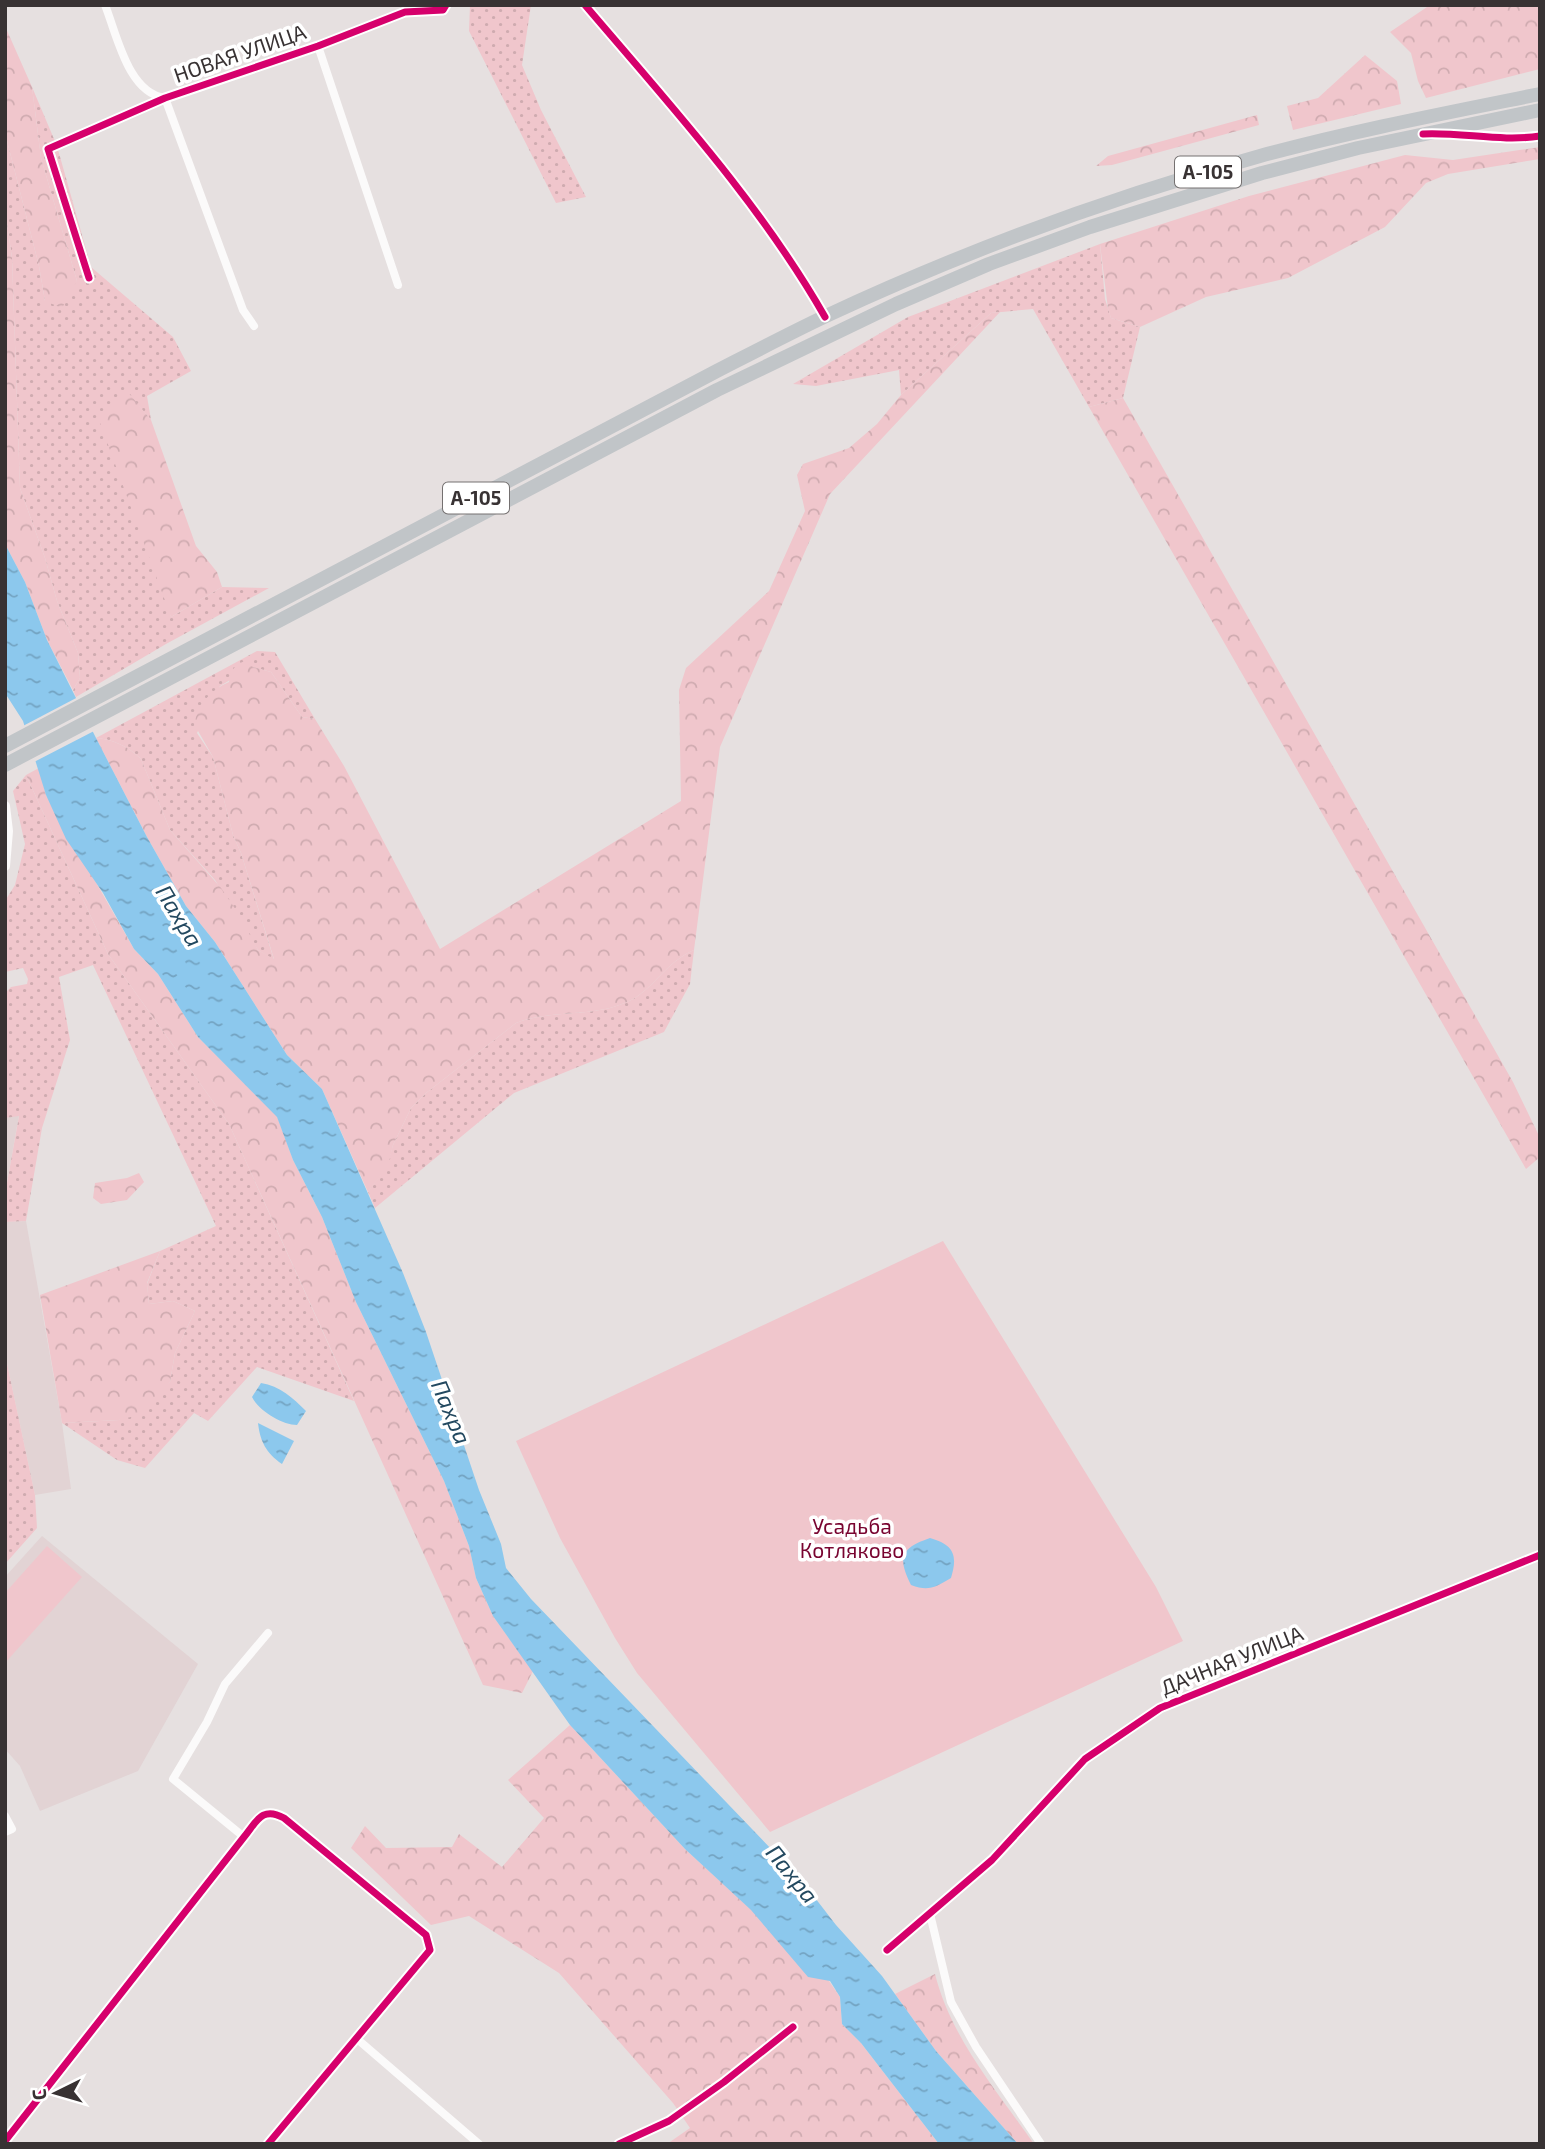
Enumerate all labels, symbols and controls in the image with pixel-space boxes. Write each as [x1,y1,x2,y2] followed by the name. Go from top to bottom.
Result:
[170,18,309,87] street label: НОВАЯ УЛИЦА
[1175,156,1241,188] road number: А-105
[443,482,509,513] road number: А-105
[151,879,209,952] water label: Пахра
[426,1375,478,1448] water label: Пахра
[800,1513,904,1562] park label: Усадьба Котляково
[1157,1620,1306,1700] street label: ДАЧНАЯ УЛИЦА
[761,1838,825,1908] water label: Пахра
[21,2058,91,2128] north arrow
[27,2088,51,2101] text: С

